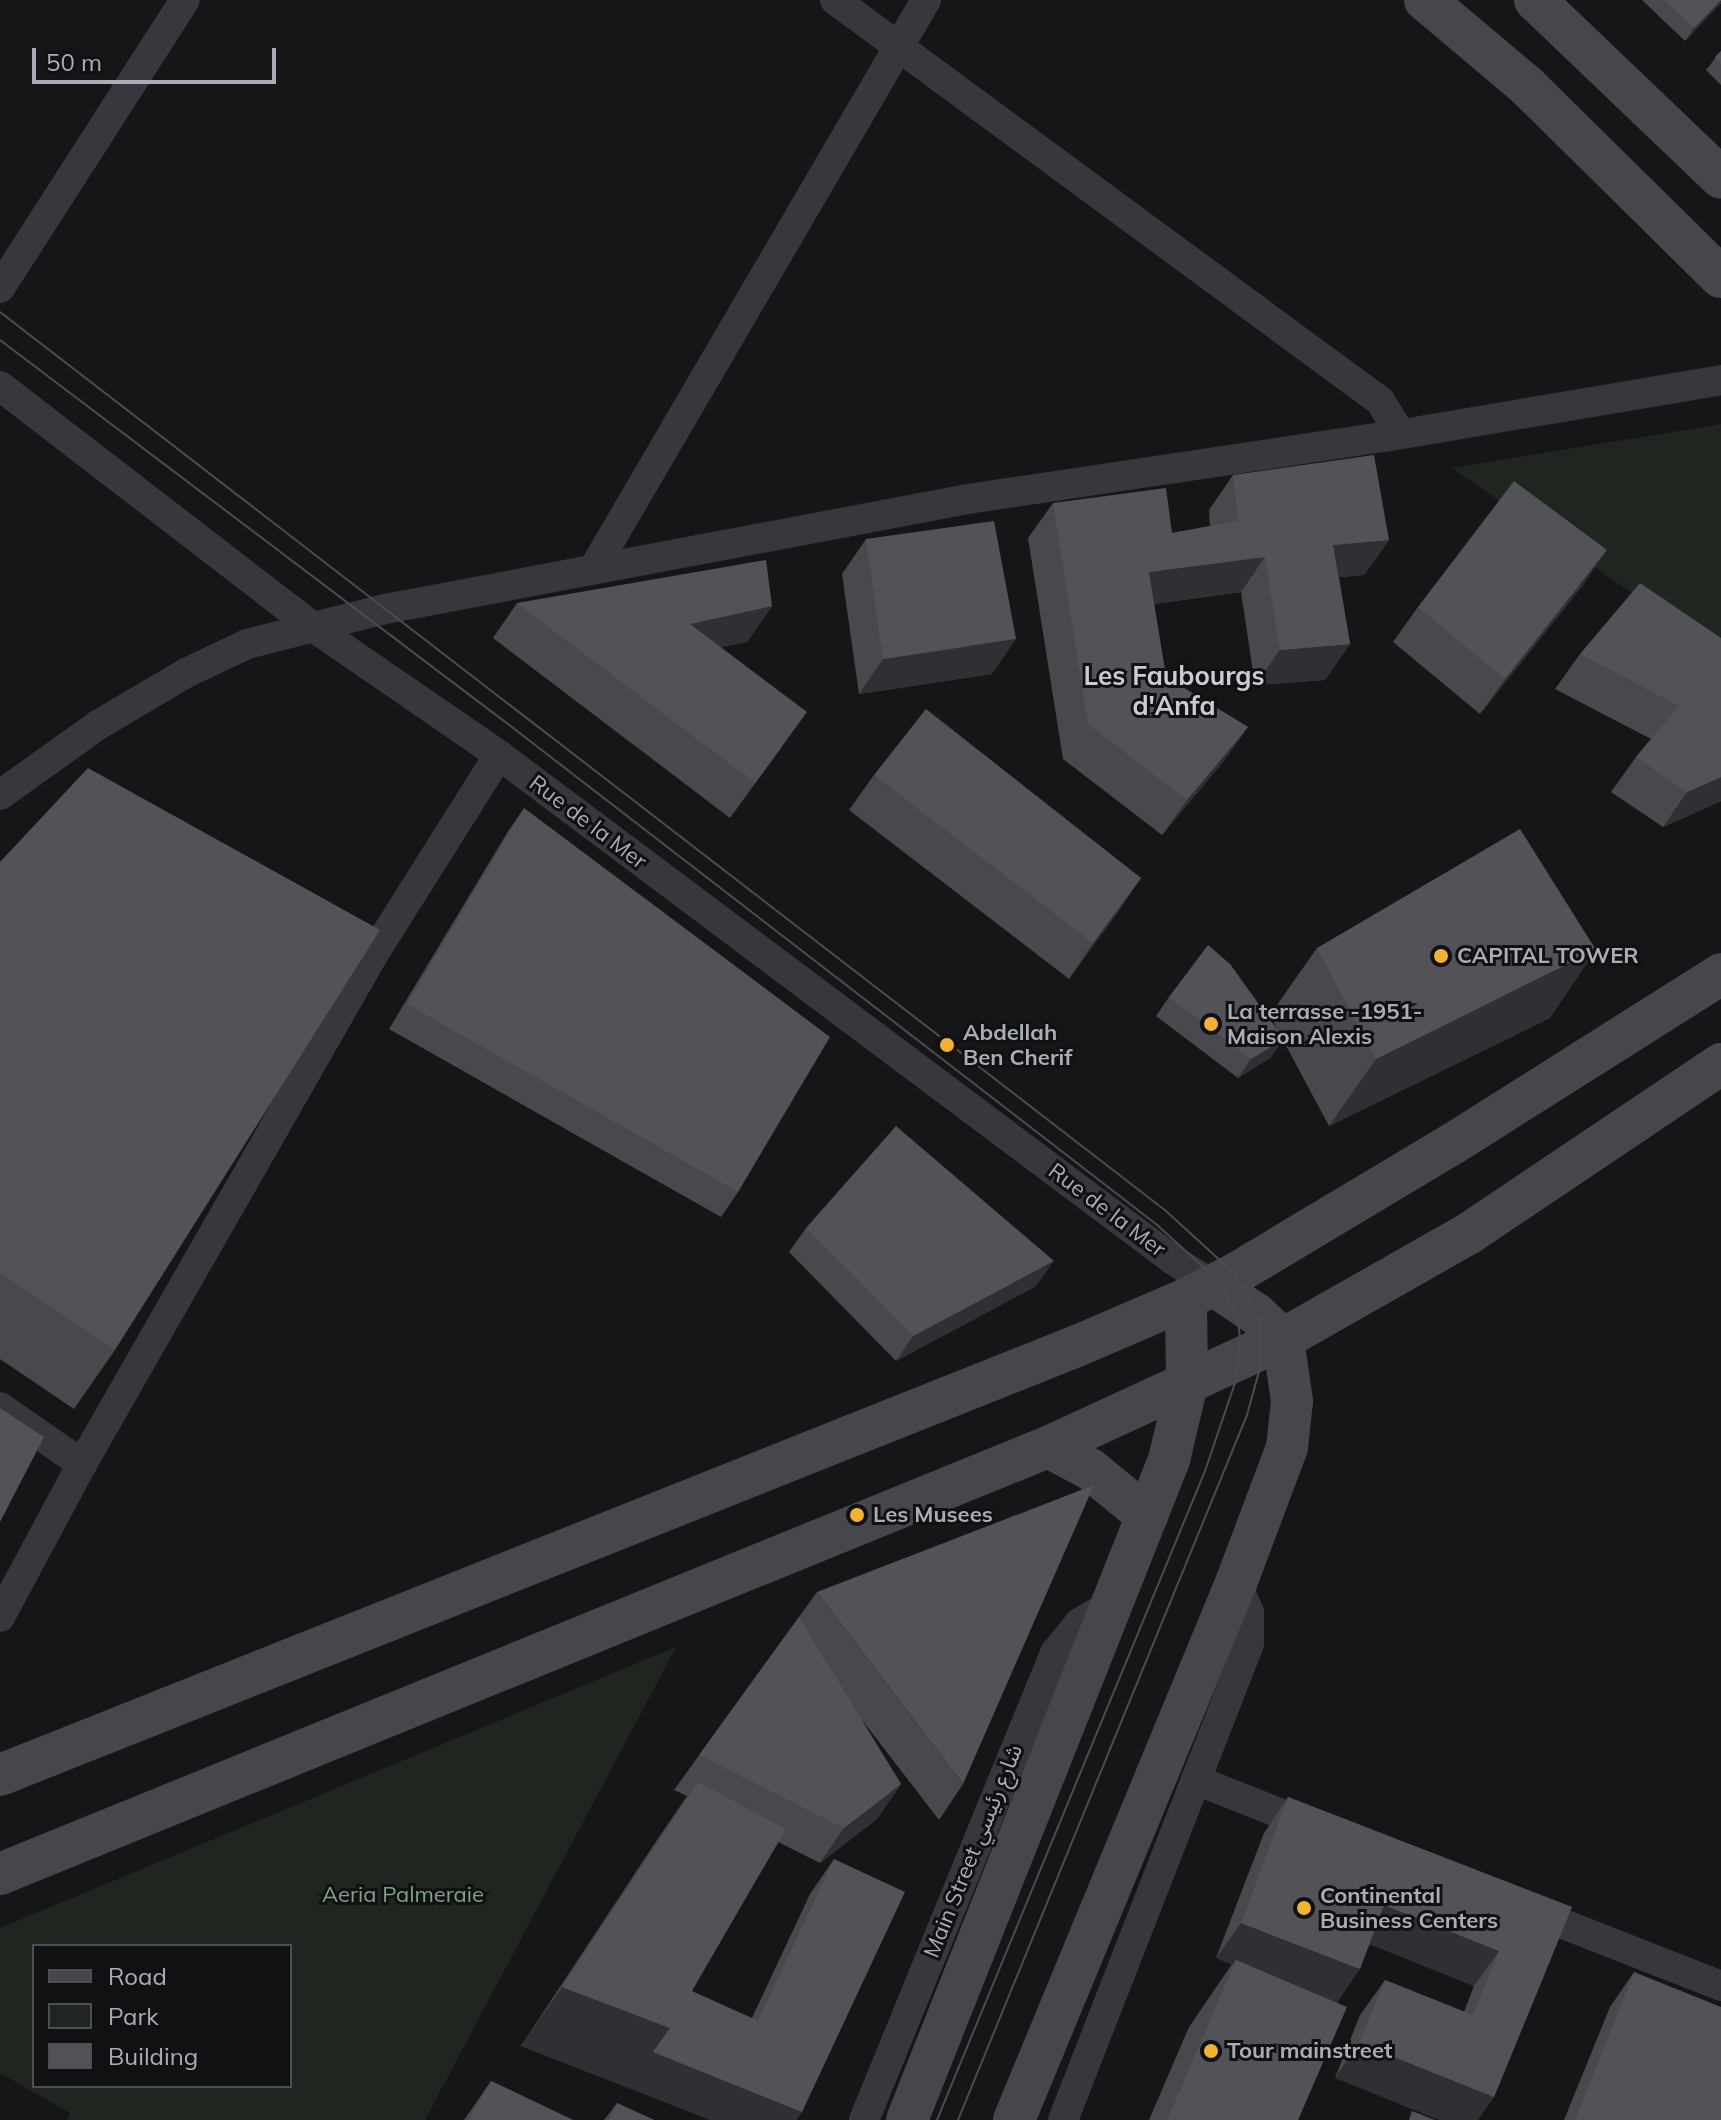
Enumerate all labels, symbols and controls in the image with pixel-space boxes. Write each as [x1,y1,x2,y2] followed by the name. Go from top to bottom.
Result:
[36,32,280,82] scale bar
[46,47,102,77] text: 50 m
[1083,660,1265,722] district label: Les Faubourgs d'Anfa
[524,769,652,875] street label: Rue de la Mer
[1457,943,1639,969] place label: CAPITAL TOWER
[1432,947,1450,965] marker: CAPITAL TOWER
[1227,998,1422,1050] place label: La terrasse -1951- Maison Alexis
[1202,1015,1220,1033] marker: La terrasse -1951- Maison Alexis
[963,1019,1072,1070] place label: Abdellah Ben Cherif
[938,1036,956,1054] marker: Abdellah Ben Cherif
[1043,1157,1171,1263] street label: Rue de la Mer
[873,1502,993,1528] place label: Les Musees
[848,1506,866,1524] marker: Les Musees
[918,1741,1028,1961] street label: Main Street شارع رئيسي
[322,1882,484,1908] park label: Aeria Palmeraie
[1320,1882,1498,1934] place label: Continental Business Centers
[1295,1899,1313,1917] marker: Continental Business Centers
[32,1944,292,2088] legend
[108,1961,167,1991] text: Road
[108,2001,159,2031] text: Park
[1227,2038,1392,2064] place label: Tour mainstreet
[108,2041,198,2071] text: Building
[1202,2042,1220,2060] marker: Tour mainstreet

